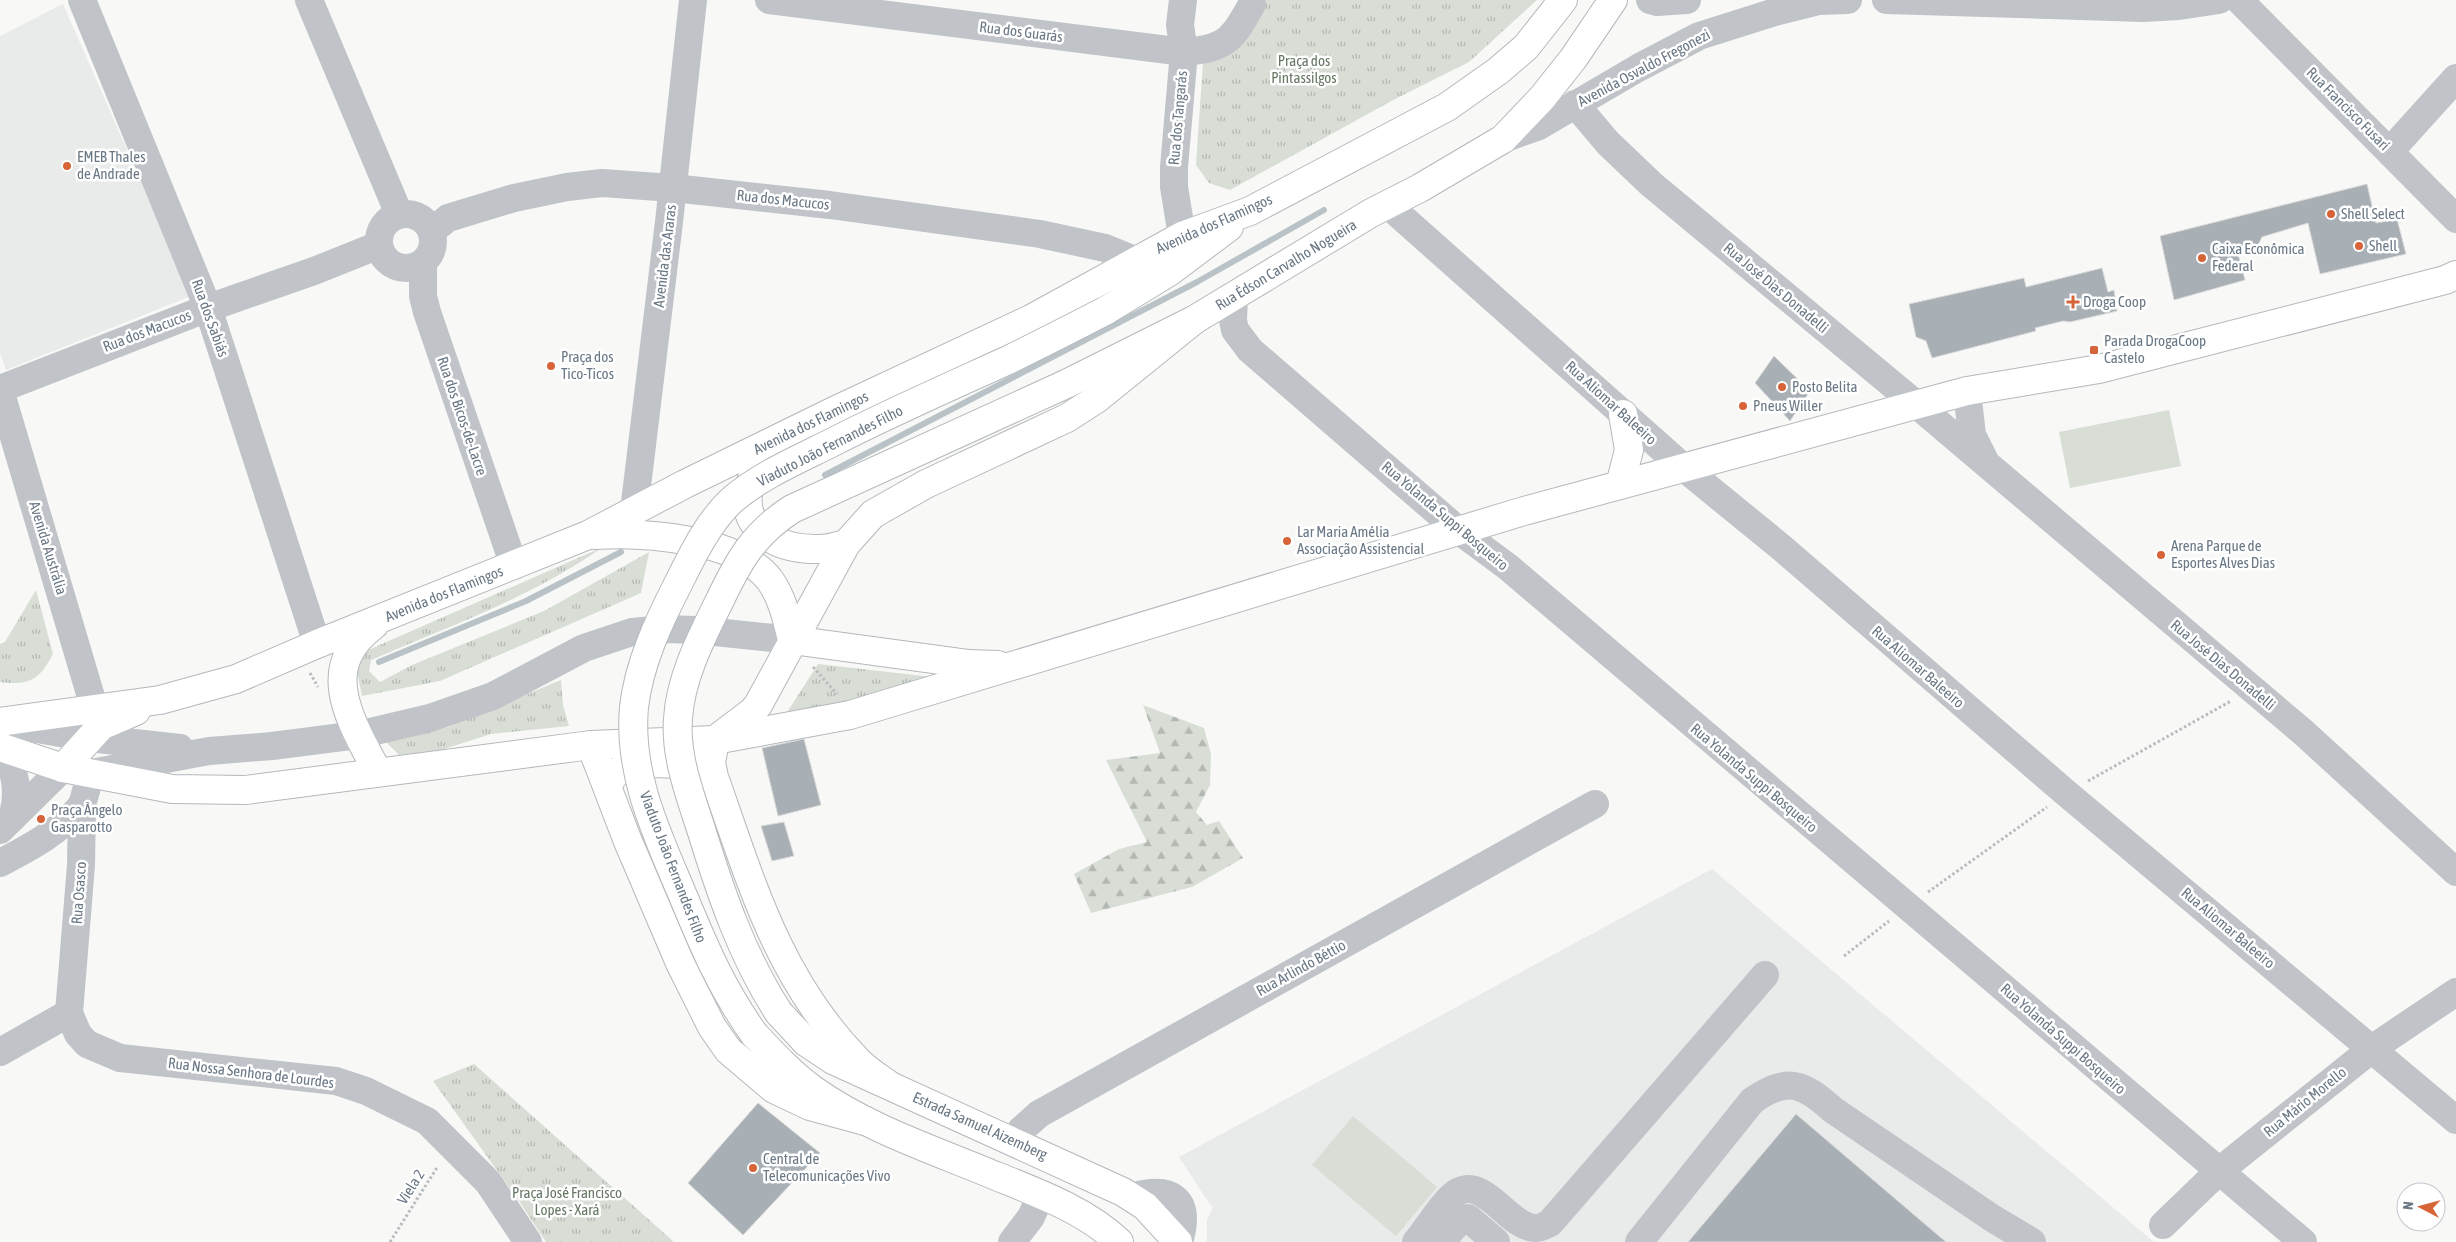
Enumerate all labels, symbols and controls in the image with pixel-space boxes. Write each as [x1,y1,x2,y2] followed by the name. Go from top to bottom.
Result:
[978,18,1064,45] street label: Rua dos Guarás
[1575,25,1713,110] street label: Avenida Osvaldo Fregonezi
[1271,52,1337,86] park label: Praça dos Pintassilgos
[2303,64,2393,154] street label: Rua Francisco Fusari
[1165,70,1190,166] street label: Rua dos Tangarás
[77,148,145,182] place label: EMEB Thales de Andrade
[61,160,73,172] marker: EMEB Thales de Andrade
[736,186,830,213] street label: Rua dos Macucos
[1153,190,1275,257] street label: Avenida dos Flamingos
[650,204,679,308] street label: Avenida das Araras
[2341,205,2405,222] place label: Shell Select
[2325,208,2337,220] marker: Shell Select
[1212,216,1359,313] street label: Rua Édson Carvalho Nogueira
[2369,237,2397,254] place label: Shell
[1721,239,1832,336] street label: Rua José Dias Donadelli
[2212,240,2304,274] place label: Caixa Econômica Federal
[2353,240,2365,252] marker: Shell
[2196,252,2208,264] marker: Caixa Econômica Federal
[189,277,232,359] street label: Rua dos Sabiás
[2083,293,2146,310] place label: Droga Coop
[2067,296,2079,308] marker: Droga Coop
[100,306,193,355] street label: Rua dos Macucos
[2104,332,2206,366] place label: Parada DrogaCoop Castelo
[2088,344,2100,356] marker: Parada DrogaCoop Castelo
[561,348,614,382] place label: Praça dos Tico-Ticos
[434,354,491,478] street label: Rua dos Bicos-de-Lacre
[1562,357,1660,448] street label: Rua Aliomar Baleeiro
[545,360,557,372] marker: Praça dos Tico-Ticos
[1792,378,1857,395] place label: Posto Belita
[1776,381,1788,393] marker: Posto Belita
[751,387,871,458] street label: Avenida dos Flamingos
[1753,397,1823,414] place label: Pneus Willer
[1737,400,1749,412] marker: Pneus Willer
[754,401,905,490] street label: Viaduto João Fernandes Filho
[1379,458,1512,573] street label: Rua Yolanda Suppi Bosqueiro
[26,499,71,597] street label: Avenida Austrália
[1297,523,1425,557] place label: Lar Maria Amélia Associação Assistencial
[1281,535,1293,547] marker: Lar Maria Amélia Associação Assistencial
[2171,537,2275,571] place label: Arena Parque de Esportes Alves Dias
[2155,549,2167,561] marker: Arena Parque de Esportes Alves Dias
[382,562,505,625] street label: Avenida dos Flamingos
[2168,616,2279,713] street label: Rua José Dias Donadelli
[1869,622,1968,711] street label: Rua Aliomar Baleeiro
[1688,720,1821,835] street label: Rua Yolanda Suppi Bosqueiro
[637,789,710,945] street label: Viaduto João Fernandes Filho
[51,801,123,835] place label: Praça Ângelo Gasparotto
[35,813,47,825] marker: Praça Ângelo Gasparotto
[68,861,89,925] street label: Rua Osasco
[2178,884,2278,971] street label: Rua Aliomar Baleeiro
[1253,936,1348,999] street label: Rua Arlindo Béttio
[1997,980,2129,1097] street label: Rua Yolanda Suppi Bosqueiro
[167,1054,335,1091] street label: Rua Nossa Senhora de Lourdes
[2260,1063,2349,1140] street label: Rua Mário Morello
[910,1088,1051,1163] street label: Estrada Samuel Aizemberg
[763,1150,891,1184] place label: Central de Telecomunicações Vivo
[747,1162,759,1174] marker: Central de Telecomunicações Vivo
[393,1166,428,1207] street label: Viela 2
[2396,1182,2446,1232] north arrow
[512,1184,622,1218] park label: Praça José Francisco Lopes - Xará
[2400,1201,2416,1211] text: N

